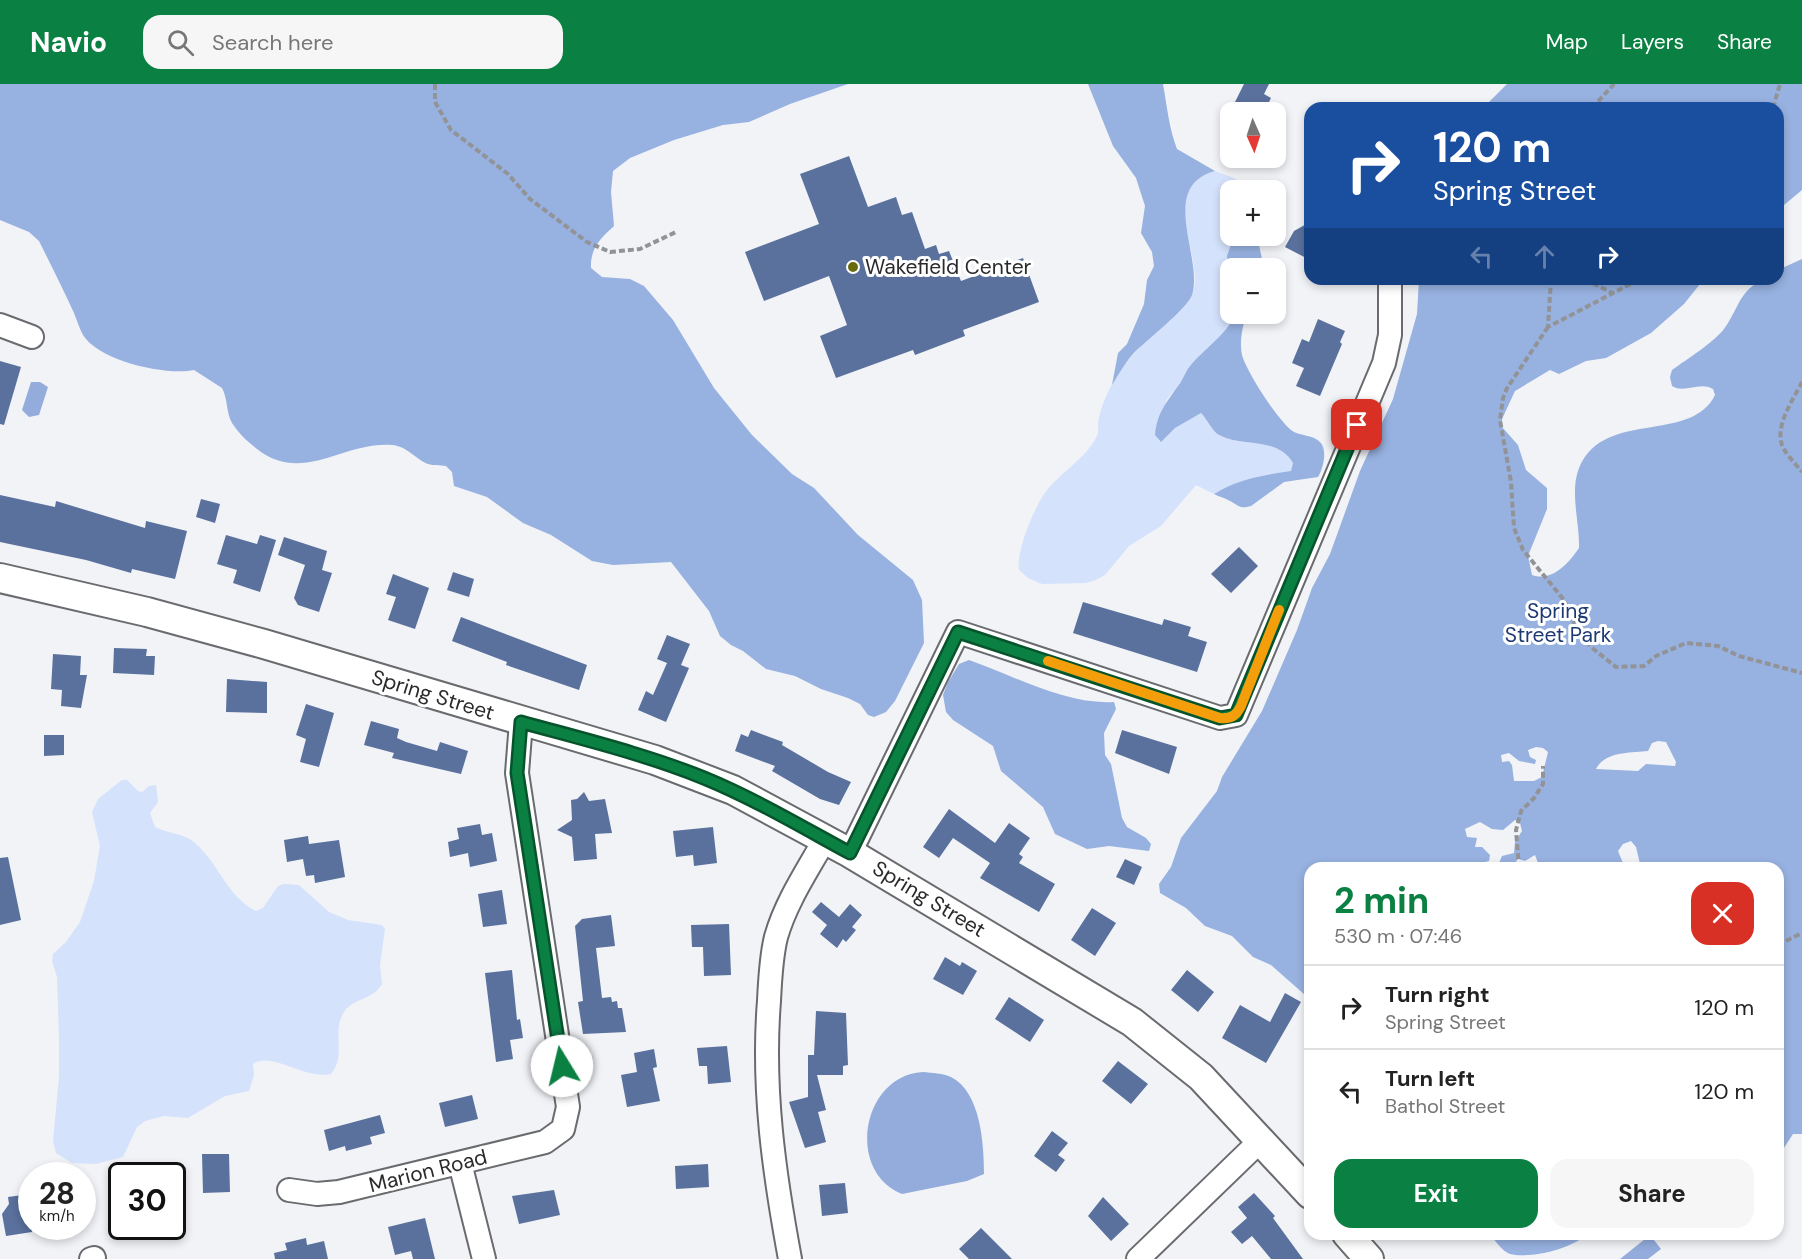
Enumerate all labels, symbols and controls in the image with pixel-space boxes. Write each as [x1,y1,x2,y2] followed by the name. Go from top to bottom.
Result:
[143,15,563,69] search box
[30,24,107,61] text: Navio
[164,26,197,59] icon: search
[212,28,333,57] text: Search here
[1546,28,1588,56] text: Map
[1621,28,1684,56] text: Layers
[1717,28,1772,56] text: Share
[1220,102,1286,168] north arrow
[1220,102,1286,324] map controls
[1433,120,1551,175] text: 120 m
[1334,126,1412,204] icon: right
[1433,173,1596,208] text: Spring Street
[1220,180,1286,246] button: +
[1465,240,1498,273] icon: left
[1528,240,1561,273] icon: ahead
[1591,240,1624,273] icon: right
[865,253,1032,281] place label: Wakefield Center
[1220,258,1286,324] button: −
[846,260,860,274] marker: Wakefield Center
[1331,399,1382,450] pin
[1340,408,1373,441] icon: arrive
[1505,597,1612,649] park label: Spring Street Park
[368,663,498,727] street label: Spring Street
[867,854,991,944] street label: Spring Street
[1334,877,1429,924] text: 2 min
[1691,882,1754,945] button: close
[1334,923,1462,949] text: 530 m · 07:46
[1385,980,1490,1009] text: Turn right
[1334,991,1367,1024] icon: right
[1694,993,1754,1022] text: 120 m
[1385,1009,1506,1035] text: Spring Street
[530,1034,594,1098] position arrow
[1385,1064,1475,1093] text: Turn left
[1334,1075,1367,1108] icon: left
[1694,1077,1754,1106] text: 120 m
[1385,1093,1505,1119] text: Bathol Street
[366,1143,490,1199] street label: Marion Road
[1334,1159,1538,1228] button: Exit
[1550,1159,1754,1228] button: Share
[108,1162,186,1240] speed limit sign: 30
[39,1174,75,1213] text: 28
[39,1206,75,1226] text: km/h

